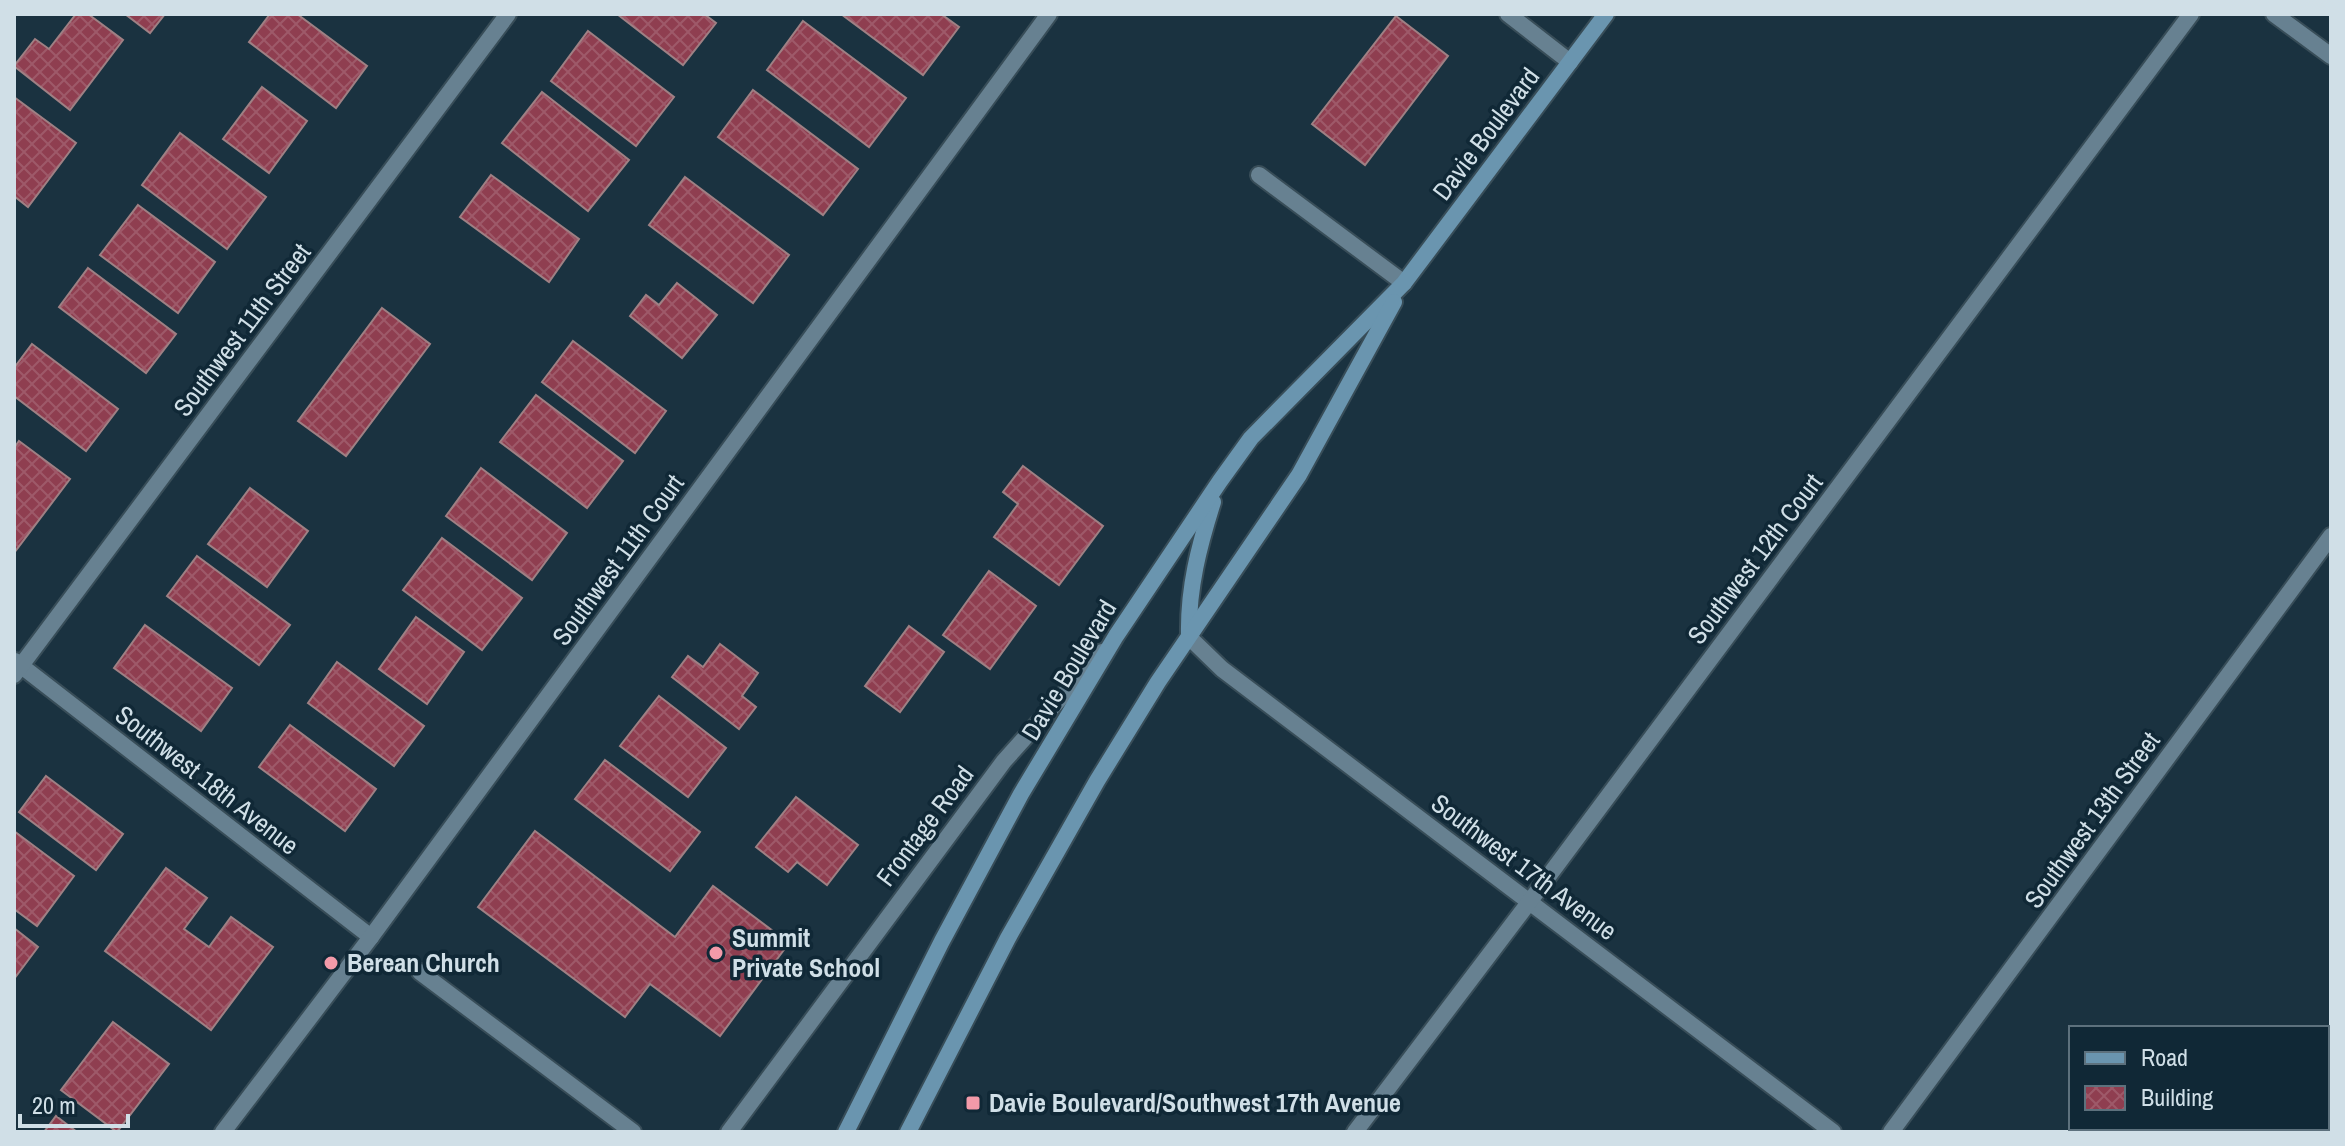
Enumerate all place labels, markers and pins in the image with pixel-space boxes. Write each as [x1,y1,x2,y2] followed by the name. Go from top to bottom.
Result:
[732,920,880,985] place label: Summit Private School
[707,944,725,962] marker: Summit Private School
[347,945,500,980] place label: Berean Church
[322,954,340,972] marker: Berean Church
[989,1085,1401,1120] place label: Davie Boulevard/Southwest 17th Avenue
[964,1094,982,1112] marker: Davie Boulevard/Southwest 17th Avenue

